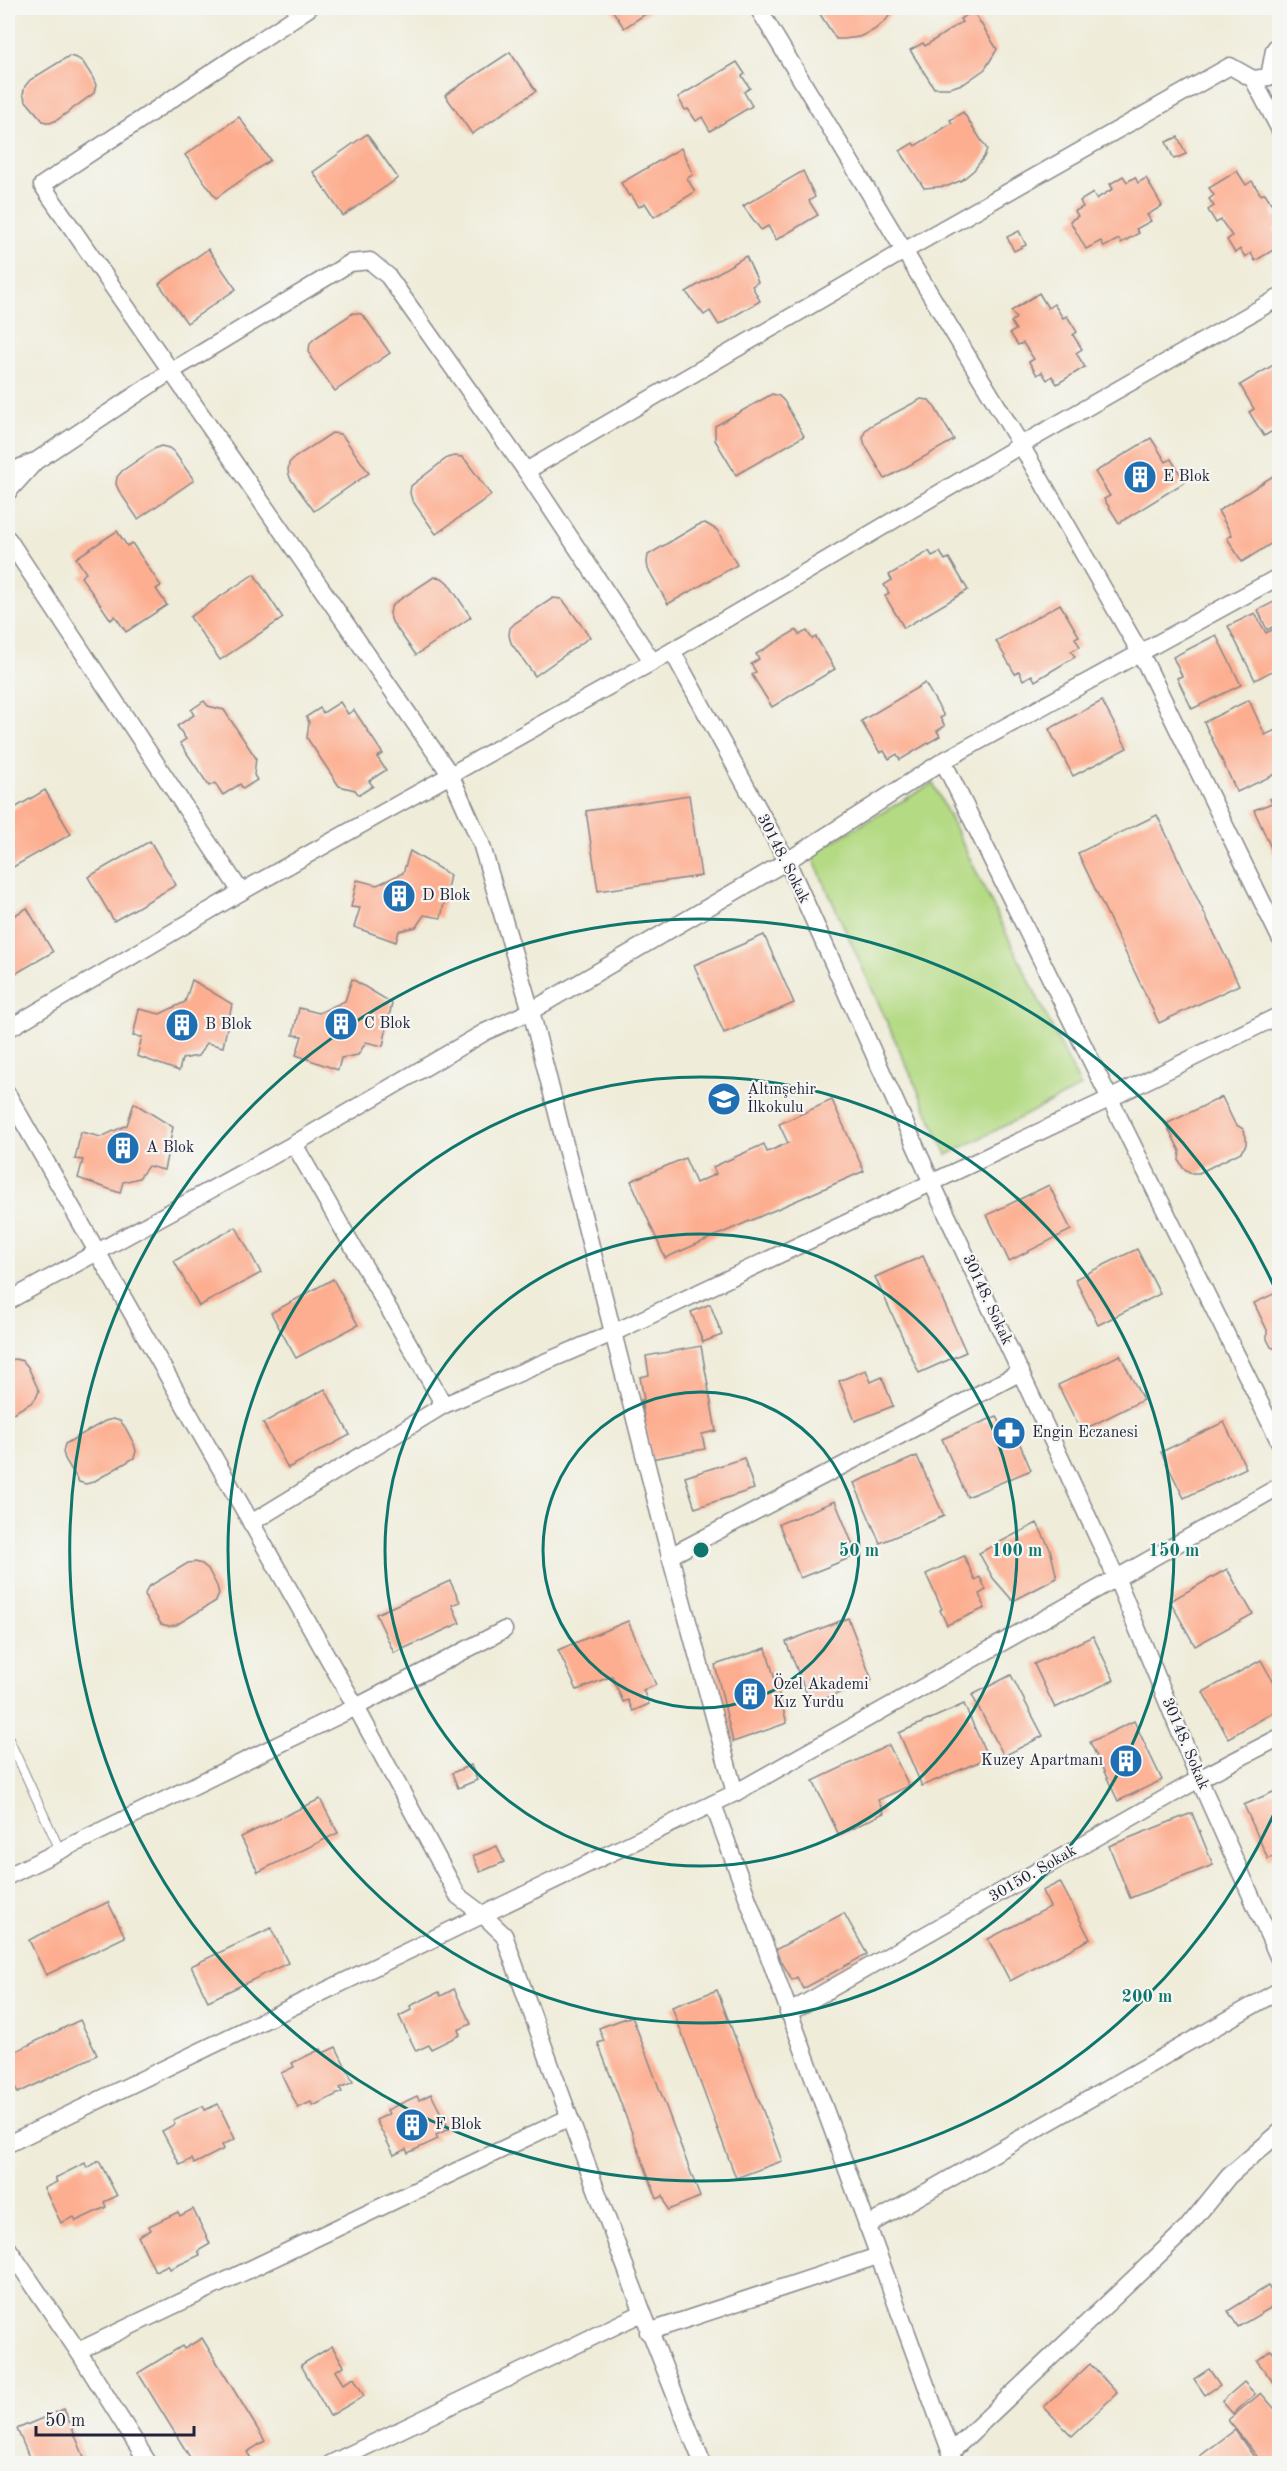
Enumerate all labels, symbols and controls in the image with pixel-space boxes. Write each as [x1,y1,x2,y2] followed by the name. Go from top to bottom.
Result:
[1122,459,1158,495] building icon: E Blok
[1163,469,1210,485] place label: E Blok
[754,812,812,906] street label: 30148. Sokak
[381,878,417,914] building icon: D Blok
[422,888,471,904] place label: D Blok
[323,1006,359,1042] building icon: C Blok
[164,1007,200,1043] building icon: B Blok
[364,1016,411,1032] place label: C Blok
[205,1017,252,1033] place label: B Blok
[706,1081,742,1117] school or university icon: Altınşehir İlkokulu
[747,1082,816,1116] place label: Altınşehir İlkokulu
[105,1130,141,1166] building icon: A Blok
[146,1140,194,1156] place label: A Blok
[959,1252,1015,1348] street label: 30148. Sokak
[991,1415,1027,1451] pharmacy icon: Engin Eczanesi
[1032,1425,1138,1441] place label: Engin Eczanesi
[691,1540,711,1560] centre of rings
[839,1542,879,1560] text: 50 m
[992,1542,1042,1560] text: 100 m
[1149,1542,1199,1560] text: 150 m
[773,1673,869,1711] place label: Özel Akademi Kız Yurdu
[732,1676,768,1712] building icon: Özel Akademi Kız Yurdu
[1159,1696,1211,1792] street label: 30148. Sokak
[1108,1743,1144,1779] building icon: Kuzey Apartmanı
[981,1753,1103,1769] place label: Kuzey Apartmanı
[987,1843,1079,1905] street label: 30150. Sokak
[1122,1988,1172,2006] text: 200 m
[394,2107,430,2143] building icon: F Blok
[435,2117,482,2133] place label: F Blok
[36,2399,194,2437] scale bar
[45,2412,85,2430] text: 50 m

